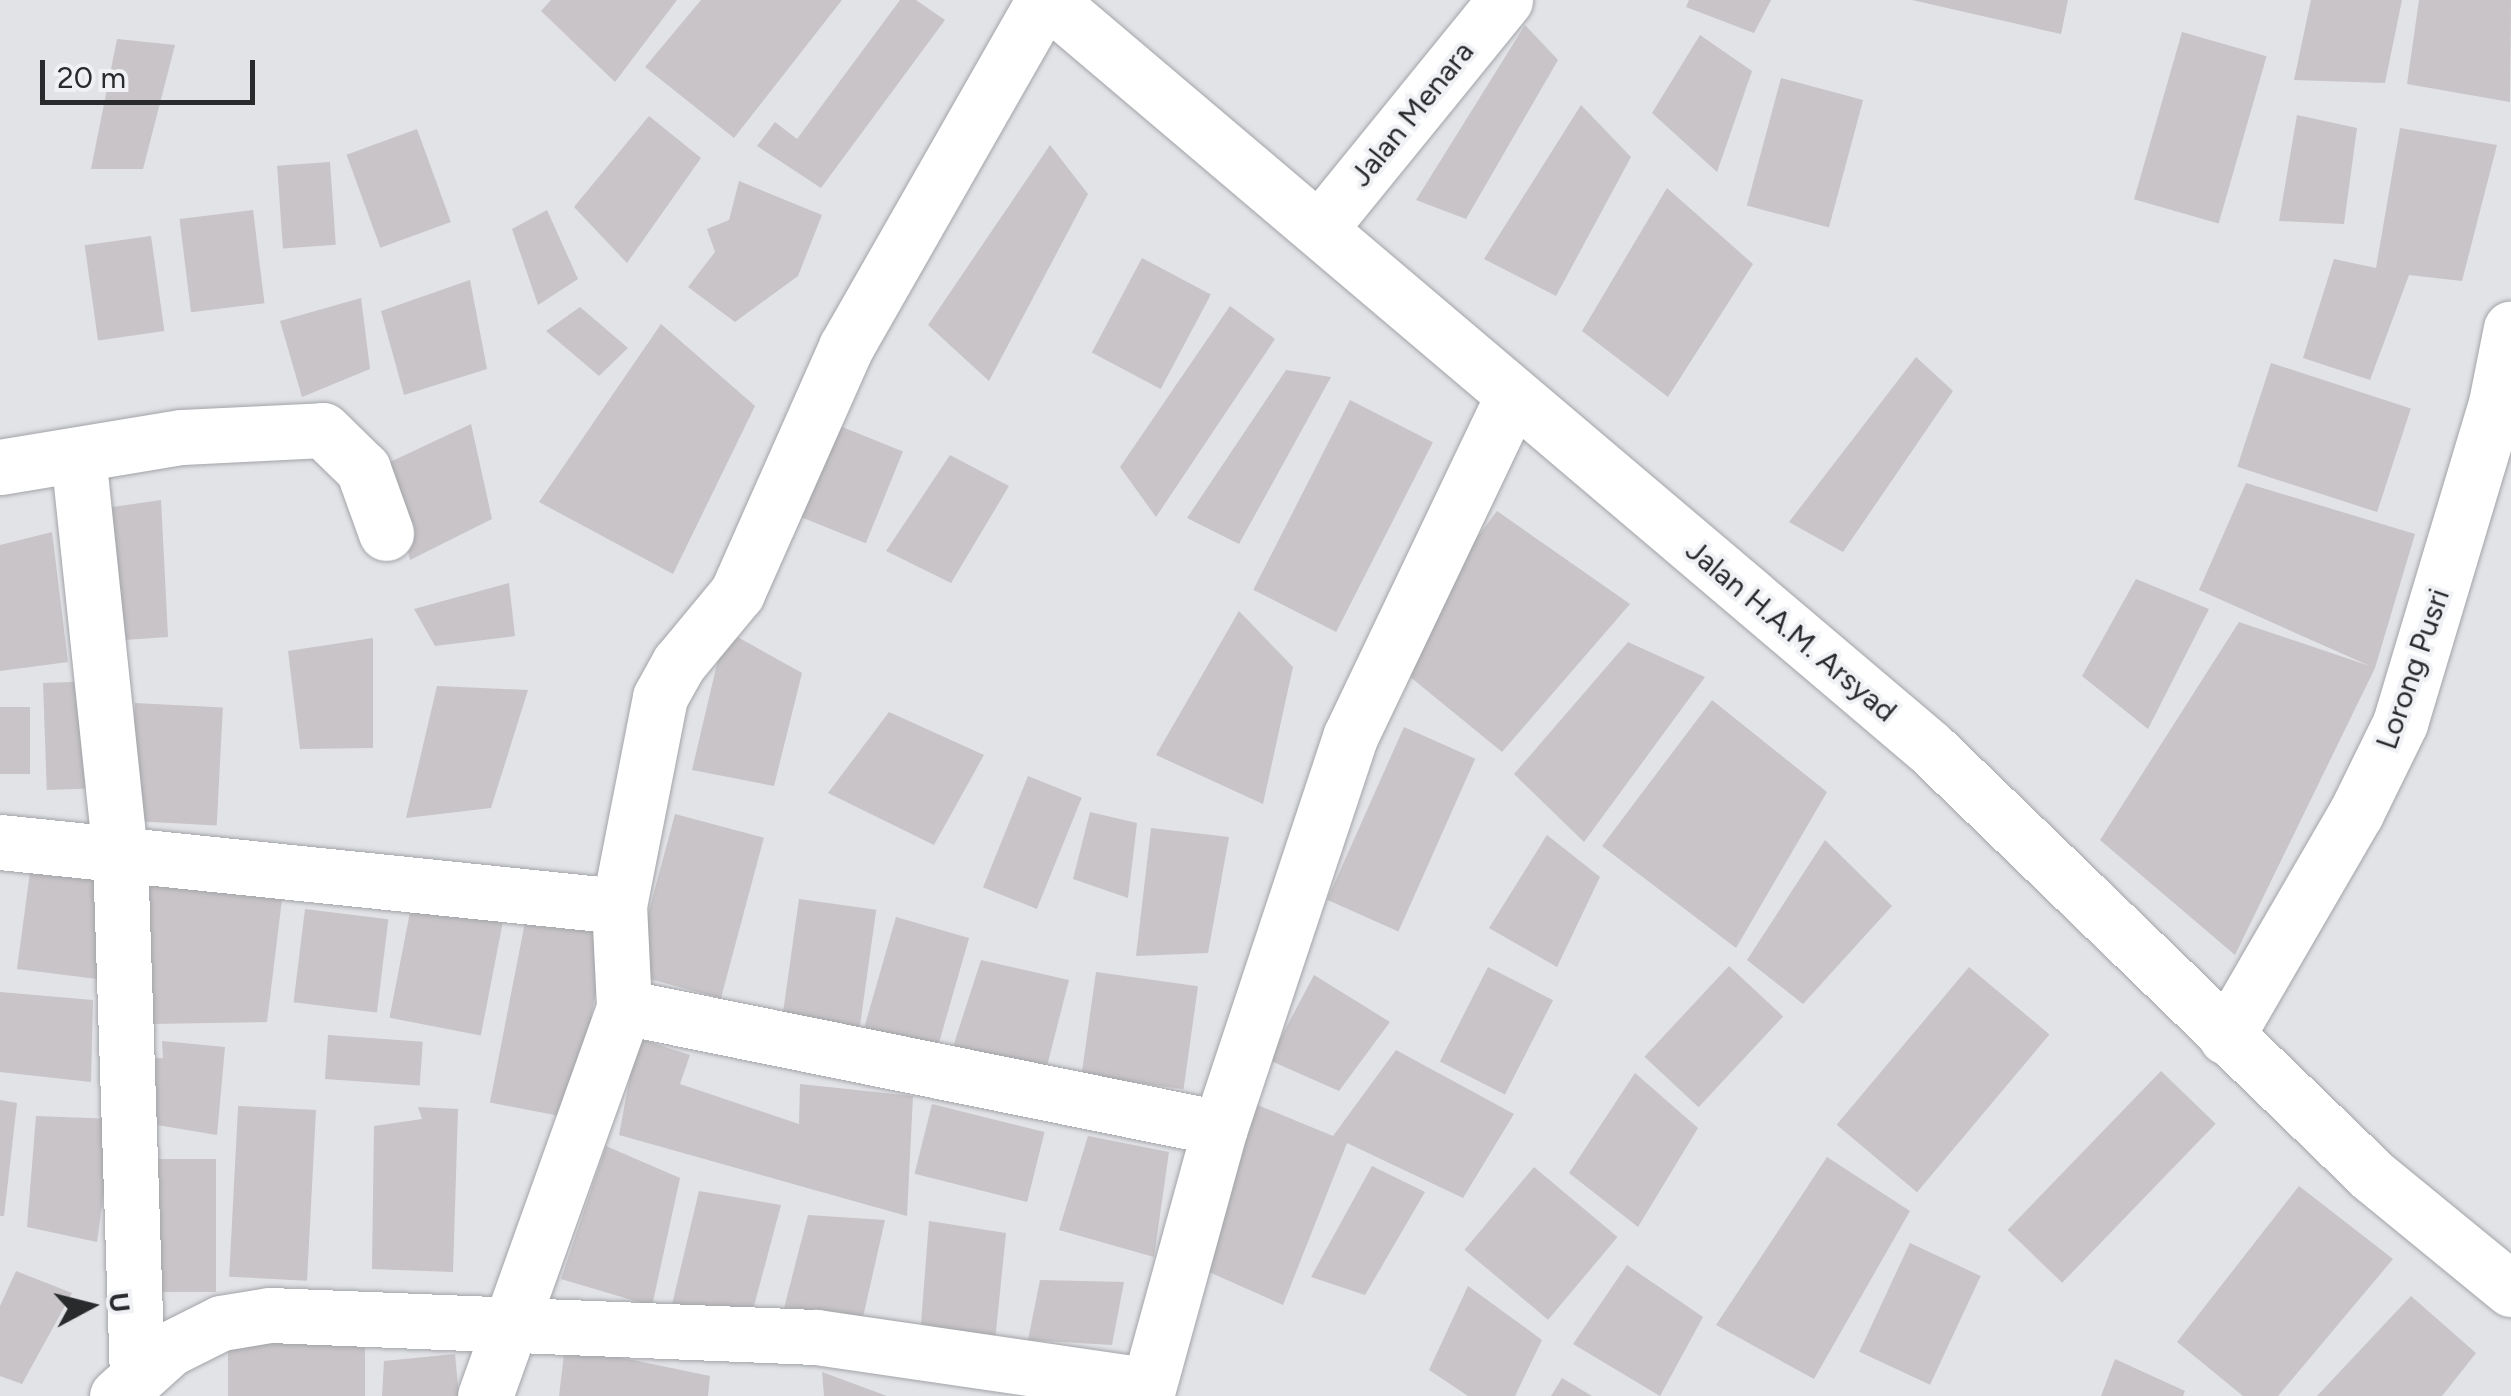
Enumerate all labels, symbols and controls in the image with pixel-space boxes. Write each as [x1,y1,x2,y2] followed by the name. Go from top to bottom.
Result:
[1343,34,1481,194] street label: Jalan Menara
[45,40,260,102] scale bar
[57,59,126,96] text: 20 m
[1678,532,1904,730] street label: Jalan H.A.M. Arsyad
[2369,584,2457,754] street label: Lorong Pusri
[40,1256,140,1356] north arrow
[102,1290,138,1314] text: U

